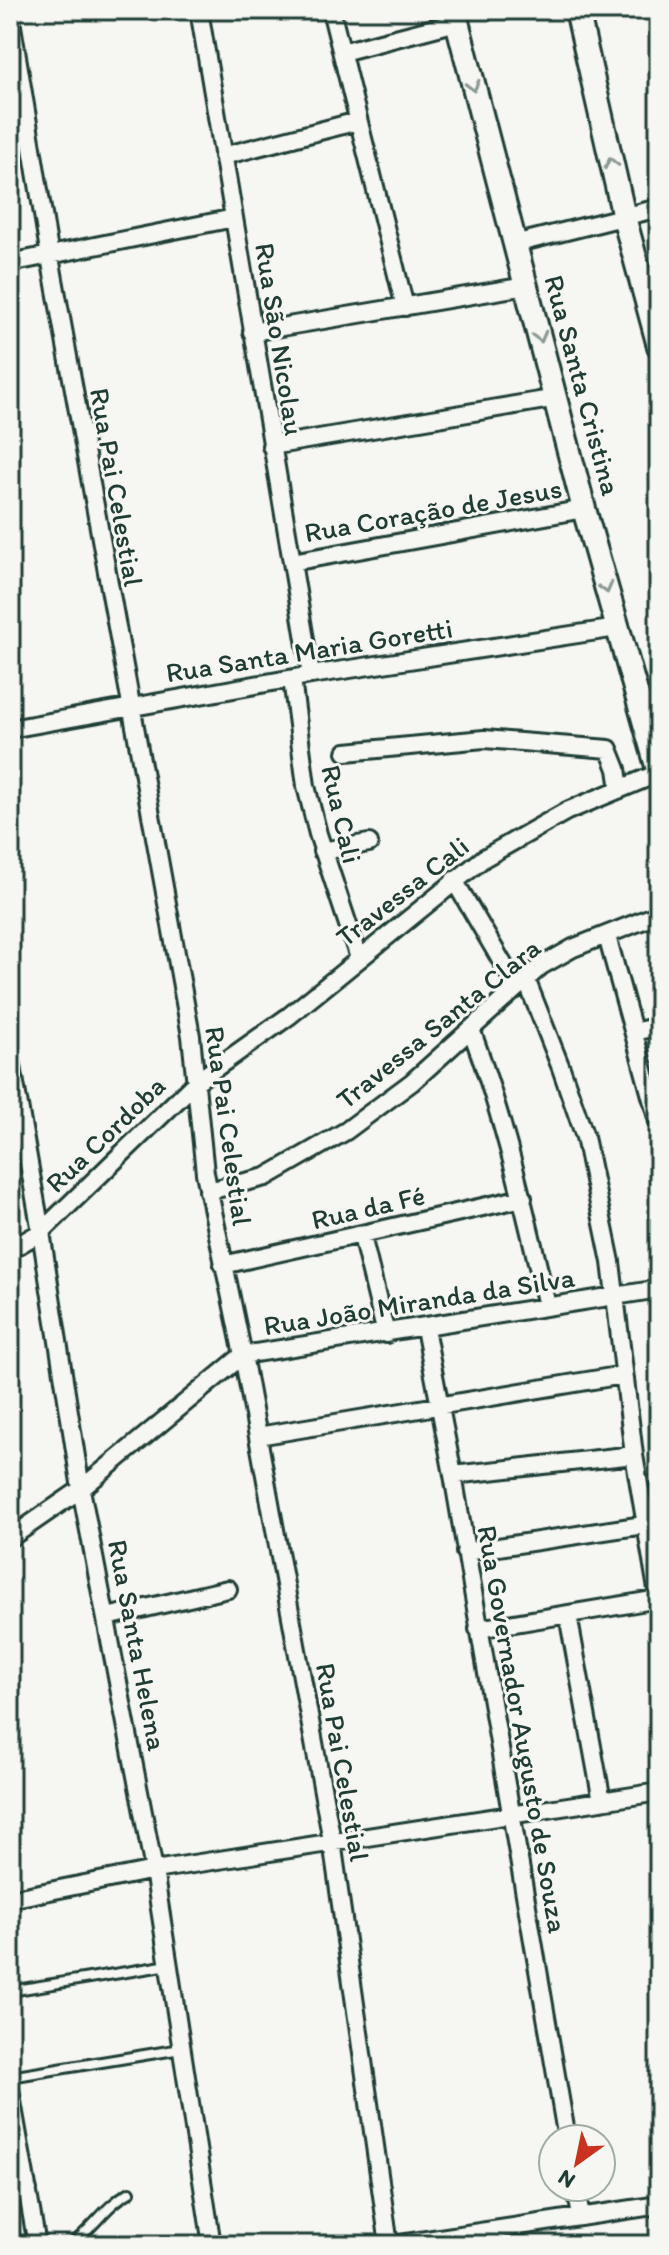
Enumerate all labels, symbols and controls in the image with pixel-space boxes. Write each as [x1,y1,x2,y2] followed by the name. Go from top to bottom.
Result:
[464,78,481,92] one-way arrow
[603,156,620,170] one-way arrow
[248,240,312,438] street label: Rua São Nicolau
[537,271,629,499] street label: Rua Santa Cristina
[531,329,547,343] one-way arrow
[83,385,151,589] street label: Rua Pai Celestial
[302,471,564,549] street label: Rua Coração de Jesus
[597,581,613,595] one-way arrow
[163,611,455,689] street label: Rua Santa Maria Goretti
[314,761,370,867] street label: Rua Cali
[329,829,475,953] street label: Travessa Cali
[329,930,547,1116] street label: Travessa Santa Clara
[198,1024,260,1228] street label: Rua Pai Celestial
[38,1068,172,1200] street label: Rua Cordoba
[308,1177,428,1237] street label: Rua da Fé
[261,1260,577,1342] street label: Rua João Miranda da Silva
[470,1523,576,1936] street label: Rua Governador Augusto de Souza
[101,1537,175,1754] street label: Rua Santa Helena
[309,1660,377,1864] street label: Rua Pai Celestial
[537,2123,617,2203] north arrow
[553,2164,580,2195] text: N

